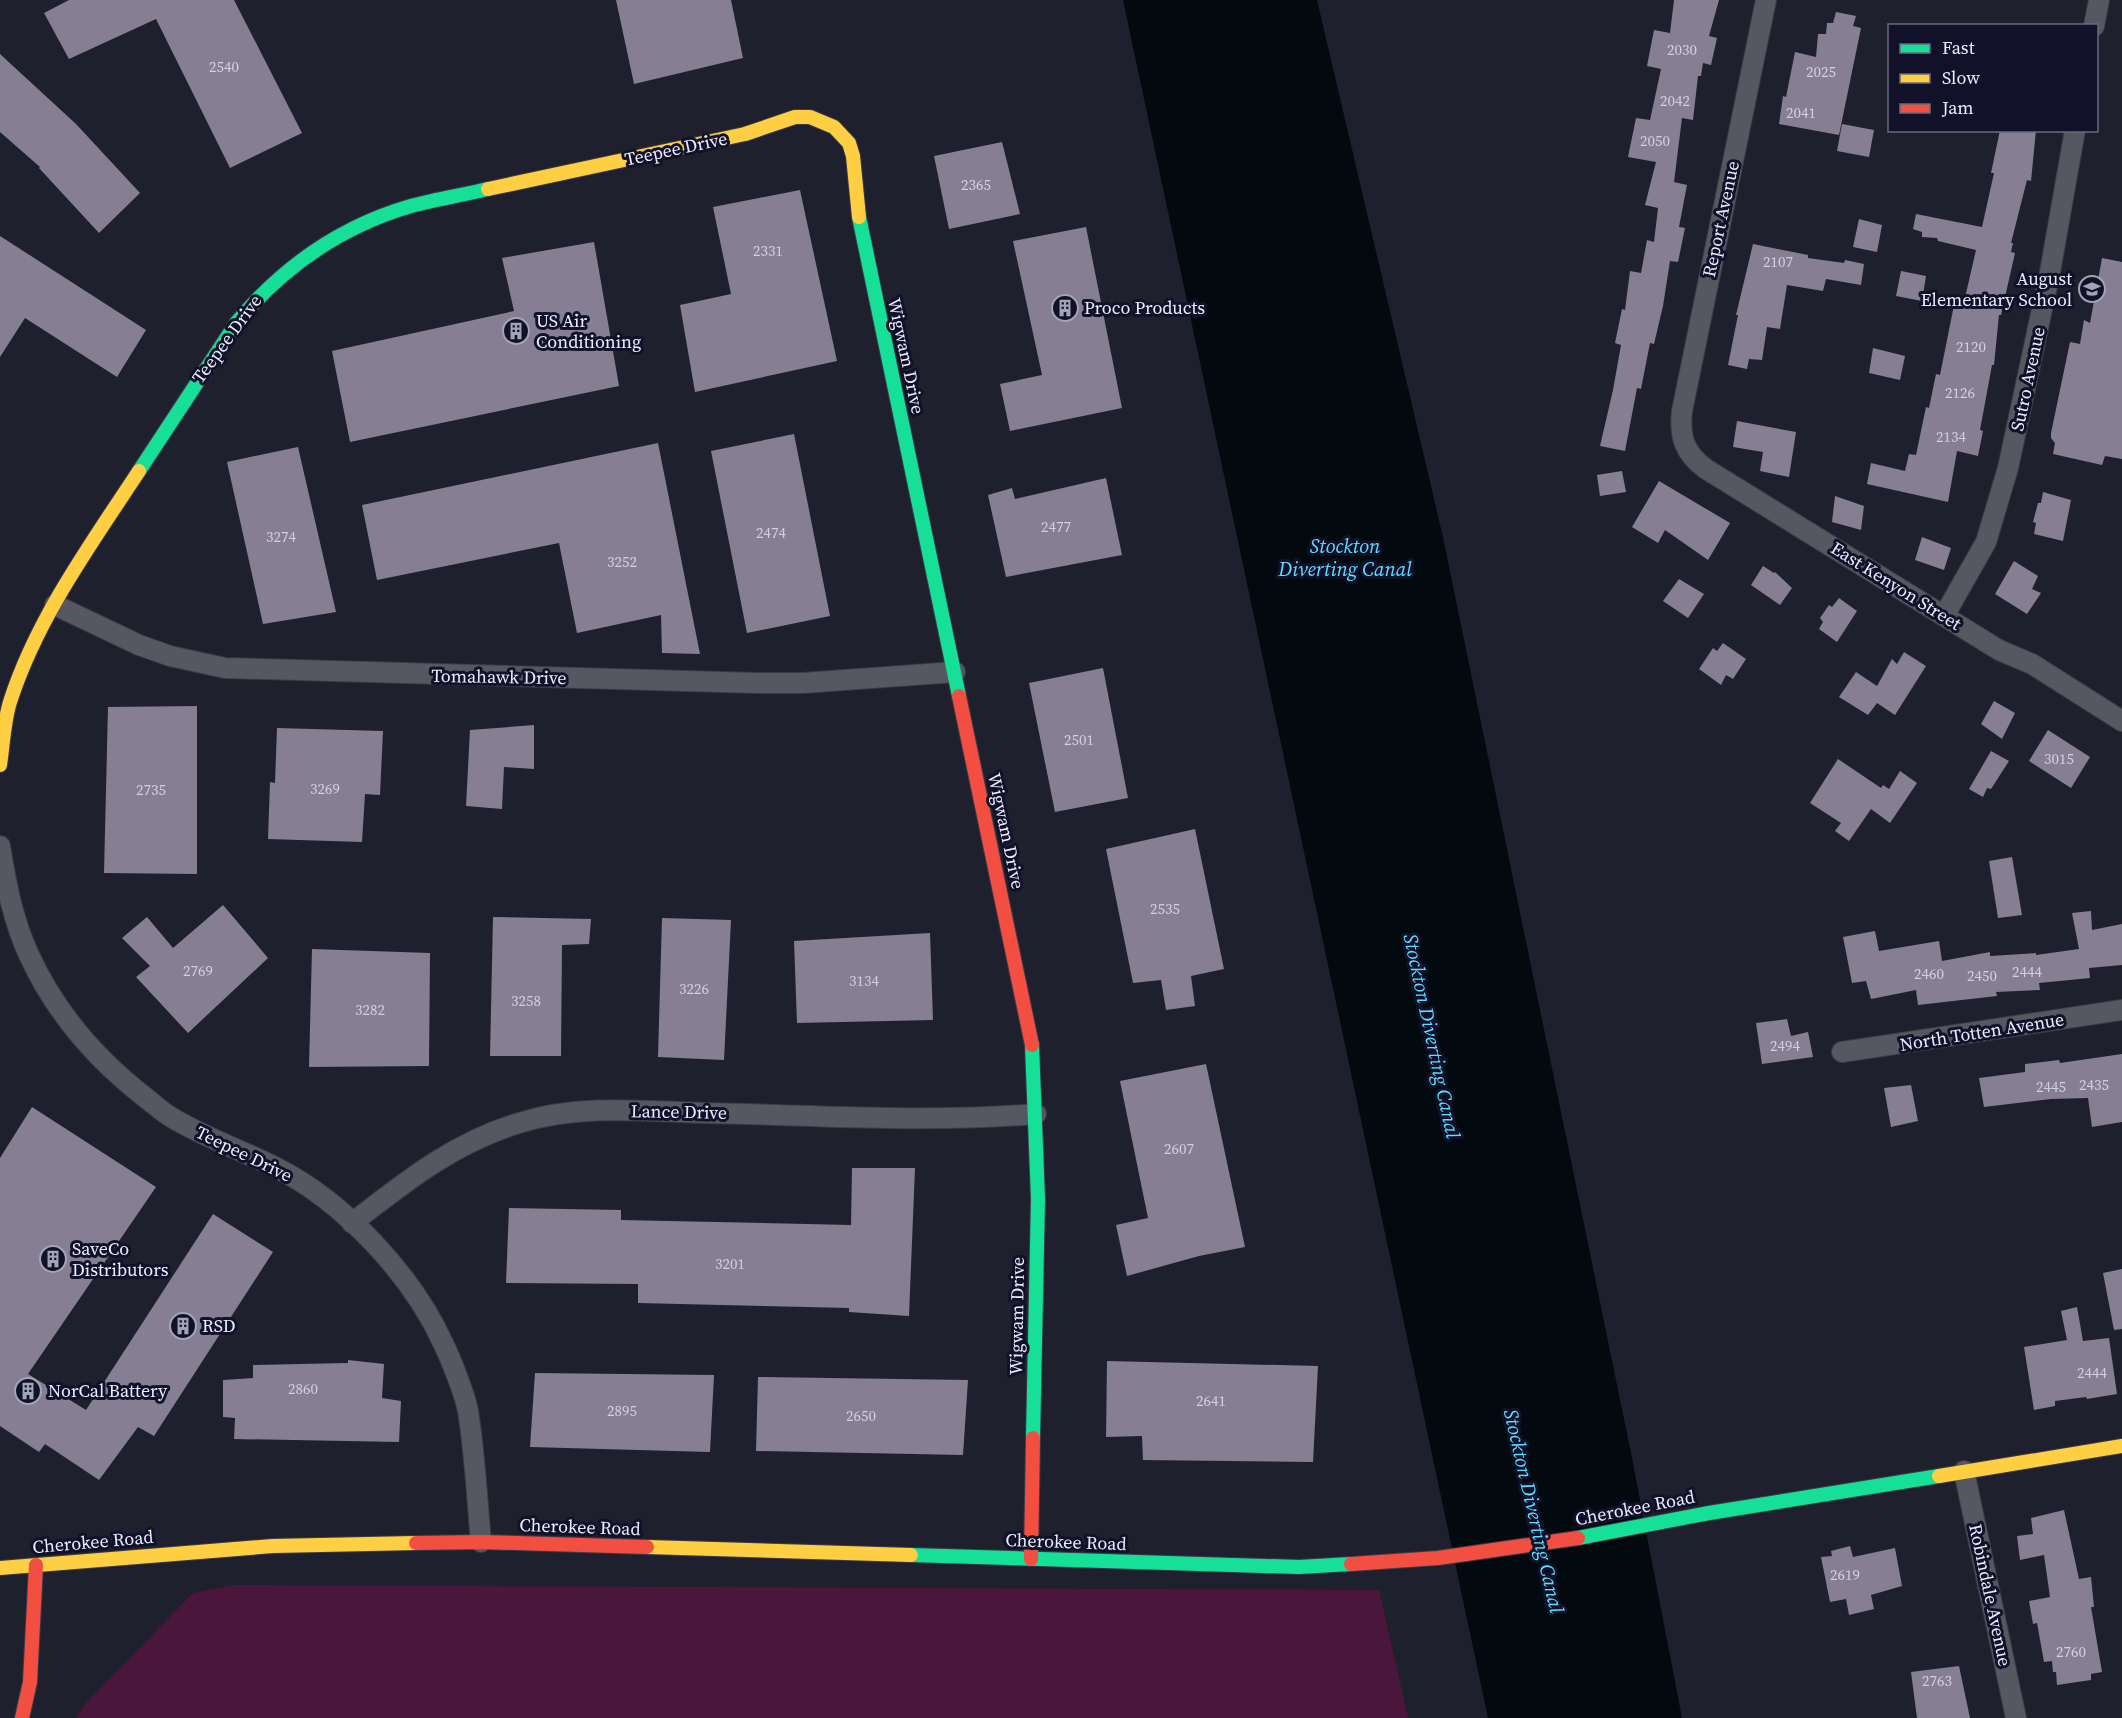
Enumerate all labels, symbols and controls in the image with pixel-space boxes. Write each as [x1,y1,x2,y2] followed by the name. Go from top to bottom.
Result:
[1888,24,2098,132] legend
[1942,35,1975,60] text: Fast
[1667,39,1697,60] house number: 2030
[209,56,239,77] house number: 2540
[1806,61,1836,82] house number: 2025
[1942,65,1980,90] text: Slow
[1660,90,1690,111] house number: 2042
[1941,95,1974,120] text: Jam
[1786,102,1816,123] house number: 2041
[622,125,729,172] street label: Teepee Drive
[1640,130,1670,151] house number: 2050
[1696,159,1745,279] street label: Report Avenue
[961,174,991,195] house number: 2365
[753,240,783,261] house number: 2331
[1763,251,1793,272] house number: 2107
[1921,266,2072,312] place label: August Elementary School
[2077,274,2107,304] school or university icon: August Elementary School
[186,289,267,388] street label: Teepee Drive
[1050,293,1080,323] building icon: Proco Products
[1084,295,1205,320] place label: Proco Products
[882,296,931,416] street label: Wigwam Drive
[536,308,641,354] place label: US Air Conditioning
[501,316,531,346] building icon: US Air Conditioning
[2004,324,2051,433] street label: Sutro Avenue
[1956,336,1986,357] house number: 2120
[1945,382,1975,403] house number: 2126
[1936,426,1966,447] house number: 2134
[1041,516,1071,537] house number: 2477
[756,522,786,543] house number: 2474
[266,526,296,547] house number: 3274
[1277,532,1412,583] water label: Stockton Diverting Canal
[1826,535,1966,636] street label: East Kenyon Street
[607,551,637,572] house number: 3252
[431,663,567,690] street label: Tomahawk Drive
[1064,729,1094,750] house number: 2501
[2044,748,2074,769] house number: 3015
[982,771,1031,891] street label: Wigwam Drive
[310,778,340,799] house number: 3269
[136,779,166,800] house number: 2735
[1150,898,1180,919] house number: 2535
[1397,931,1467,1141] water label: Stockton Diverting Canal
[183,960,213,981] house number: 2769
[2012,961,2042,982] house number: 2444
[1914,963,1944,984] house number: 2460
[1967,965,1997,986] house number: 2450
[849,970,879,991] house number: 3134
[679,978,709,999] house number: 3226
[511,990,541,1011] house number: 3258
[355,999,385,1020] house number: 3282
[1898,1006,2066,1057] street label: North Totten Avenue
[1770,1035,1800,1056] house number: 2494
[2079,1074,2109,1095] house number: 2435
[2036,1076,2066,1097] house number: 2445
[631,1098,727,1125] street label: Lance Drive
[192,1119,297,1188] street label: Teepee Drive
[1164,1138,1194,1159] house number: 2607
[72,1236,169,1282] place label: SaveCo Distributors
[38,1244,68,1274] building icon: SaveCo Distributors
[715,1253,745,1274] house number: 3201
[1003,1257,1030,1375] street label: Wigwam Drive
[168,1311,198,1341] building icon: RSD
[202,1313,236,1338] place label: RSD
[2077,1362,2107,1383] house number: 2444
[13,1376,43,1406] building icon: NorCal Battery
[48,1378,168,1403] place label: NorCal Battery
[288,1378,318,1399] house number: 2860
[1196,1390,1226,1411] house number: 2641
[607,1400,637,1421] house number: 2895
[846,1405,876,1426] house number: 2650
[1497,1406,1571,1616] water label: Stockton Diverting Canal
[1573,1484,1697,1531] street label: Cherokee Road
[519,1512,641,1541] street label: Cherokee Road
[1963,1521,2018,1668] street label: Robindale Avenue
[31,1524,154,1559] street label: Cherokee Road
[1005,1527,1127,1556] street label: Cherokee Road
[1830,1564,1860,1585] house number: 2619
[2056,1641,2086,1662] house number: 2760
[1922,1670,1952,1691] house number: 2763

